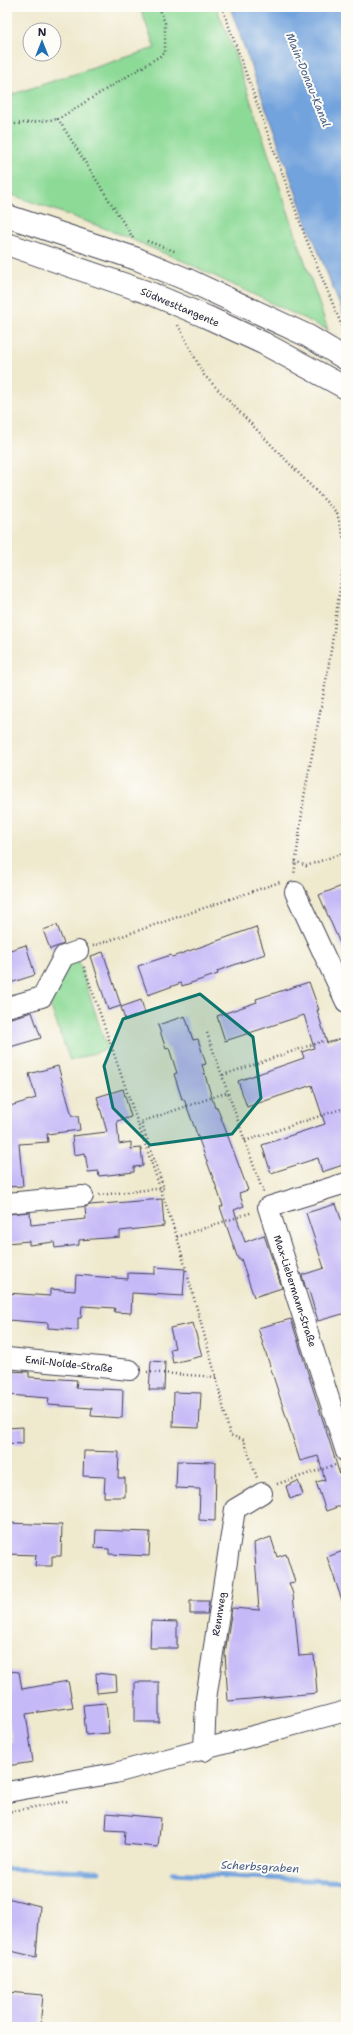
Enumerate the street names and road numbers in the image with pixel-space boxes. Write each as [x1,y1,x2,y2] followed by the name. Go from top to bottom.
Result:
[139,285,222,330] street label: Südwesttangente
[271,1233,319,1349] street label: Max-Liebermann-Straße
[24,1353,114,1375] street label: Emil-Nolde-Straße
[209,1591,229,1637] street label: Rennweg

